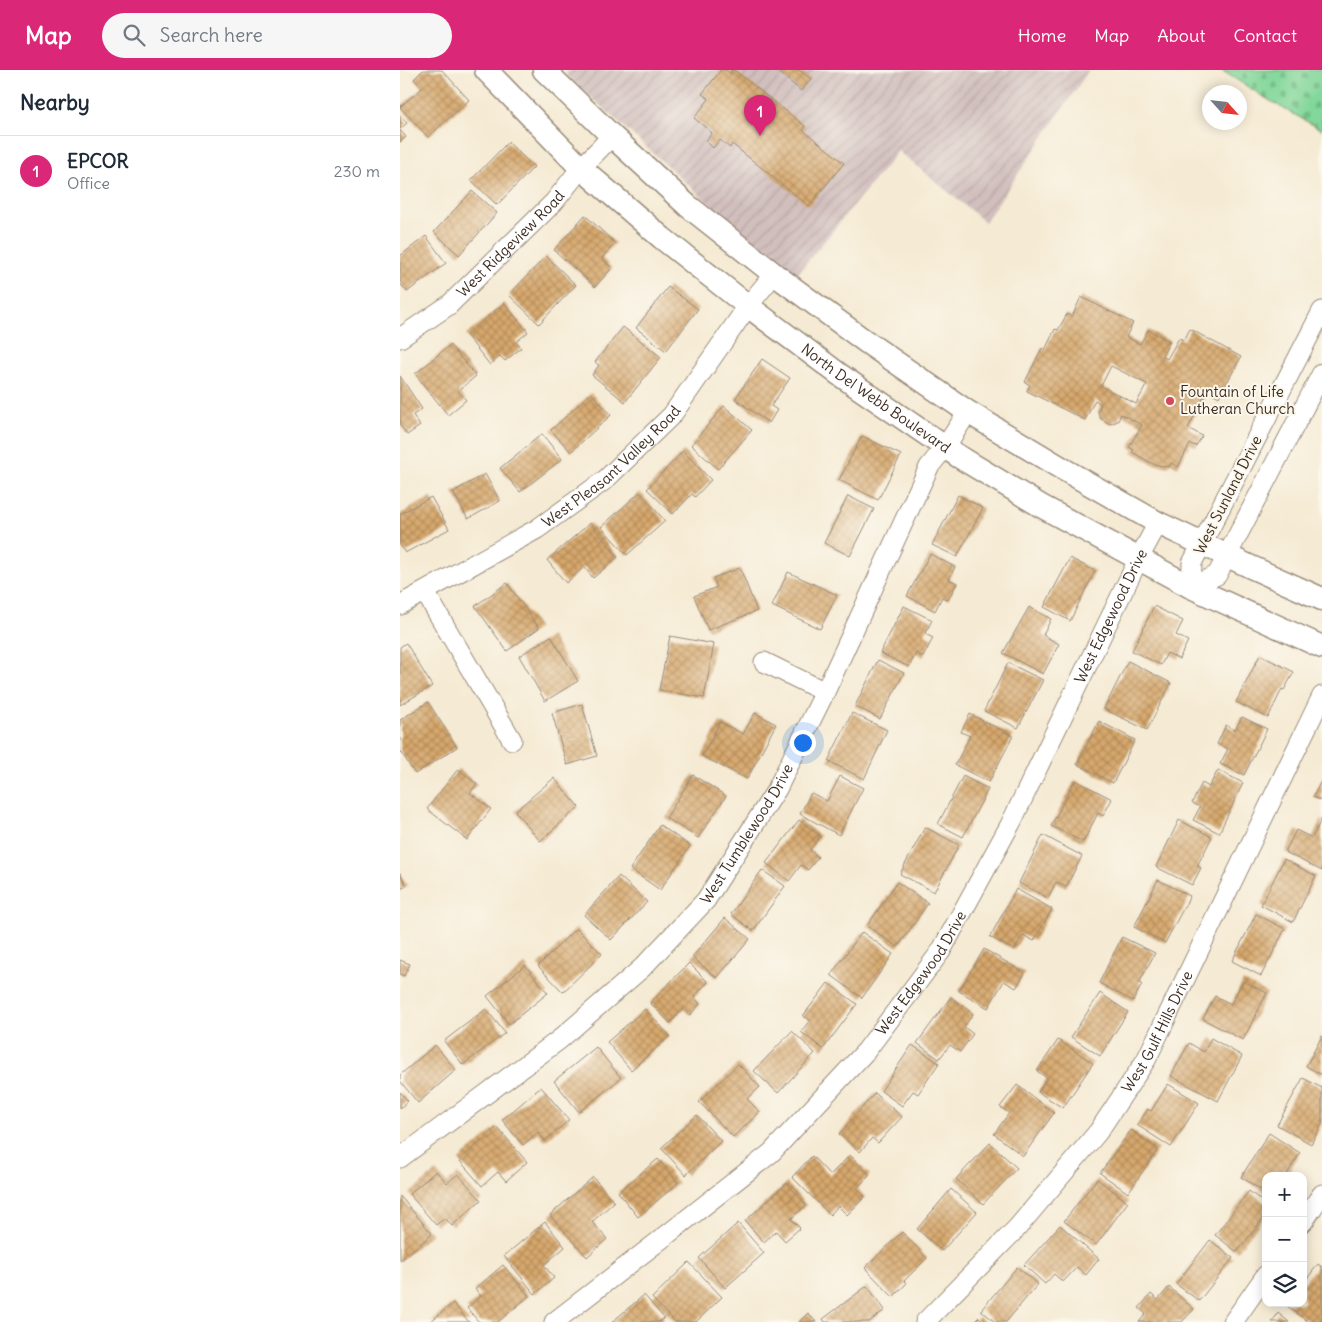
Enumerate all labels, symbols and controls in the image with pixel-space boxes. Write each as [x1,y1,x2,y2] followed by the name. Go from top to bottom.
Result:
[102,13,452,58] search box
[25,20,72,50] text: Map
[120,21,148,49] icon: search
[160,23,263,47] text: Search here
[1018,24,1066,47] text: Home
[1094,24,1129,47] text: Map
[1157,24,1205,47] text: About
[1233,24,1297,47] text: Contact
[1202,85,1247,130] north arrow
[20,89,90,116] text: Nearby
[744,95,776,136] pin: 1
[67,149,129,173] text: EPCOR
[33,161,39,181] text: 1
[334,161,380,181] text: 230 m
[67,173,110,193] text: Office
[453,186,569,301] street label: West Ridgeview Road
[798,339,955,457] street label: North Del Webb Boulevard
[1180,382,1295,418] place label: Fountain of Life Lutheran Church
[1164,395,1176,407] marker: Fountain of Life Lutheran Church
[538,402,685,531] street label: West Pleasant Valley Road
[1189,432,1266,557] street label: West Sunland Drive
[1070,545,1151,686] street label: West Edgewood Drive
[790,730,816,756] your location
[696,761,797,907] street label: West Tumblewood Drive
[871,907,970,1039] street label: West Edgewood Drive
[1117,968,1197,1096] street label: West Gulf Hills Drive
[1262,1172,1307,1307] map controls
[1262,1172,1307,1217] button: +
[1262,1217,1307,1262] button: −
[1262,1262,1307,1307] button: layers

